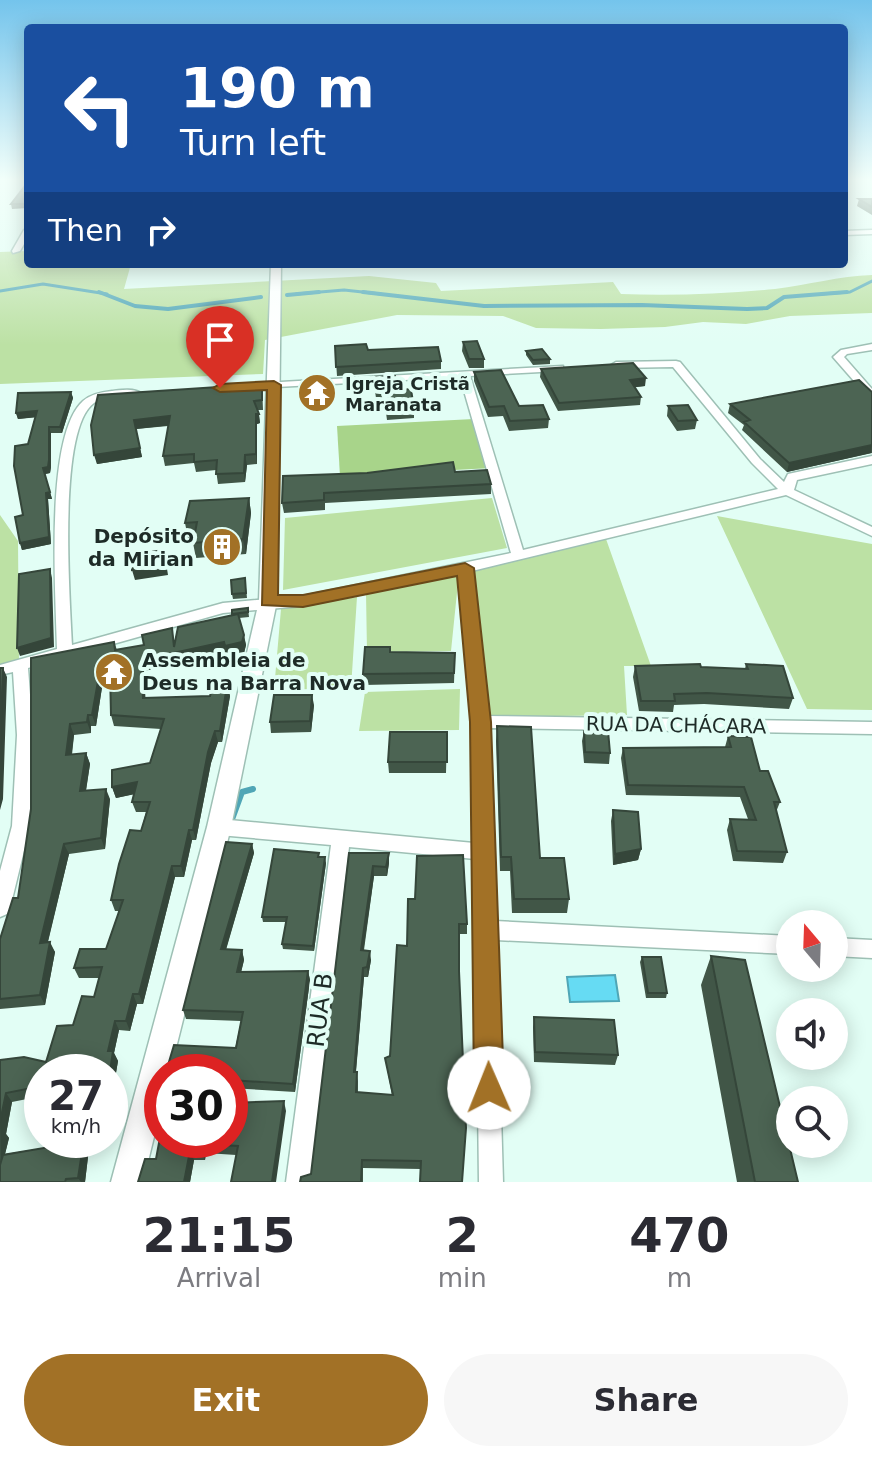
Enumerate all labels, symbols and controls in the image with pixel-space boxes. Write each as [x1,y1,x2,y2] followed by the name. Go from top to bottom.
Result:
[180,55,375,120] text: 190 m
[48,56,152,160] icon: left
[180,122,326,163] text: Turn left
[139,208,183,252] icon: right
[48,213,123,248] text: Then
[186,306,254,388] pin
[198,318,242,362] icon: arrive
[296,372,338,414] temple icon: Igreja Cristã Maranata
[345,373,470,415] place label: Igreja Cristã Maranata
[88,524,194,571] place label: Depósito da Mirian
[201,526,243,568] building icon: Depósito da Mirian
[142,648,366,695] place label: Assembleia de Deus na Barra Nova
[93,651,135,693] temple icon: Assembleia de Deus na Barra Nova
[586,711,767,739] street label: RUA DA CHÁCARA
[776,910,848,982] north arrow
[776,910,848,1158] map controls
[302,971,338,1049] street label: RUA B
[776,998,848,1070] button: sound
[447,1046,531,1130] position arrow
[144,1054,248,1158] speed limit sign: 30
[48,1073,104,1119] text: 27
[776,1086,848,1158] button: search
[51,1114,101,1138] text: km/h
[142,1207,295,1263] text: 21:15
[446,1207,479,1263] text: 2
[629,1207,729,1263] text: 470
[177,1263,261,1293] text: Arrival
[438,1263,487,1293] text: min
[667,1263,692,1293] text: m
[24,1354,428,1446] button: Exit
[444,1354,848,1446] button: Share

